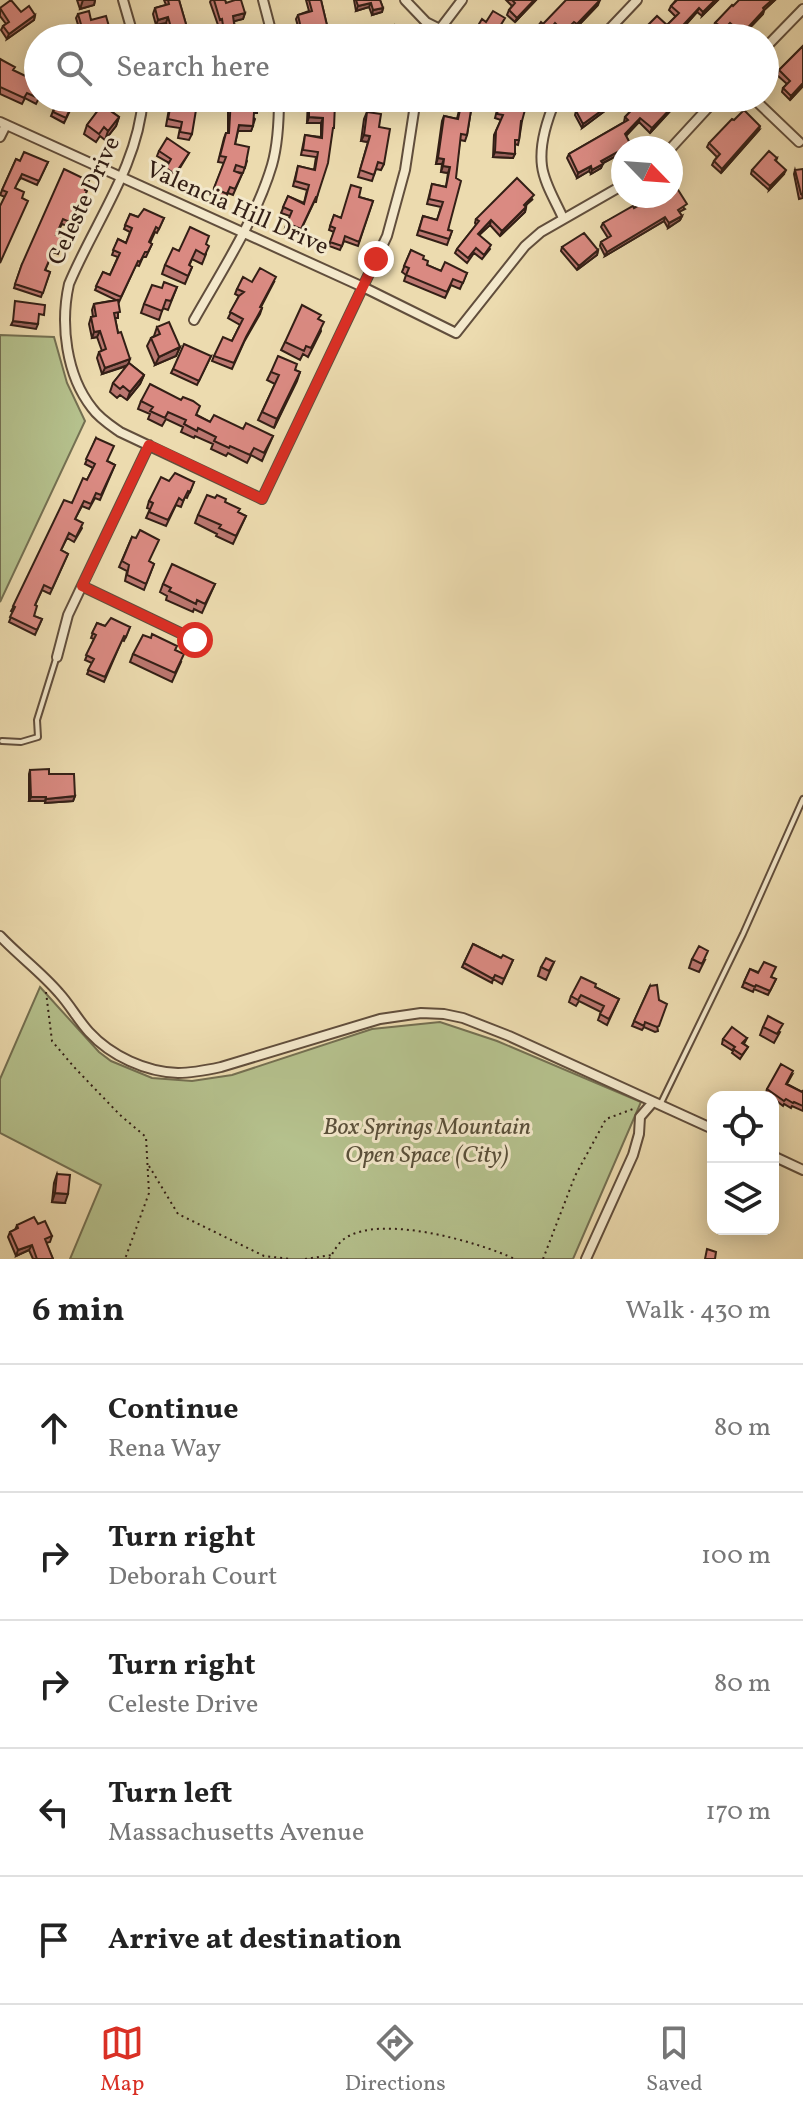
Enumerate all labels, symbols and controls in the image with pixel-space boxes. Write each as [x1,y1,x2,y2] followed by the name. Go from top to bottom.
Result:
[24,24,779,112] search box
[52,46,96,90] icon: search
[116,47,270,89] text: Search here
[40,131,130,271] street label: Celeste Drive
[611,136,683,208] north arrow
[140,153,334,265] street label: Valencia Hill Drive
[358,241,394,277] route end
[177,622,213,658] route start
[707,1091,779,1235] map controls
[707,1091,779,1163] button: locate
[323,1111,531,1173] park label: Box Springs Mountain Open Space (City)
[707,1163,779,1235] button: layers
[32,1288,125,1335] text: 6 min
[625,1293,771,1329] text: Walk · 430 m
[108,1389,239,1431] text: Continue
[32,1406,76,1450] icon: ahead
[714,1410,771,1446] text: 80 m
[108,1431,221,1467] text: Rena Way
[108,1517,256,1559] text: Turn right
[32,1534,76,1578] icon: right
[701,1538,771,1574] text: 100 m
[108,1559,277,1595] text: Deborah Court
[108,1645,256,1687] text: Turn right
[32,1662,76,1706] icon: right
[714,1666,771,1702] text: 80 m
[108,1687,258,1723] text: Celeste Drive
[108,1773,232,1815] text: Turn left
[32,1790,76,1834] icon: left
[706,1794,771,1830] text: 170 m
[108,1815,364,1851] text: Massachusetts Avenue
[32,1918,76,1962] icon: arrive
[108,1919,402,1961] text: Arrive at destination
[100,2021,144,2100] tab: Map
[345,2021,446,2100] tab: Directions
[646,2021,703,2100] tab: Saved

